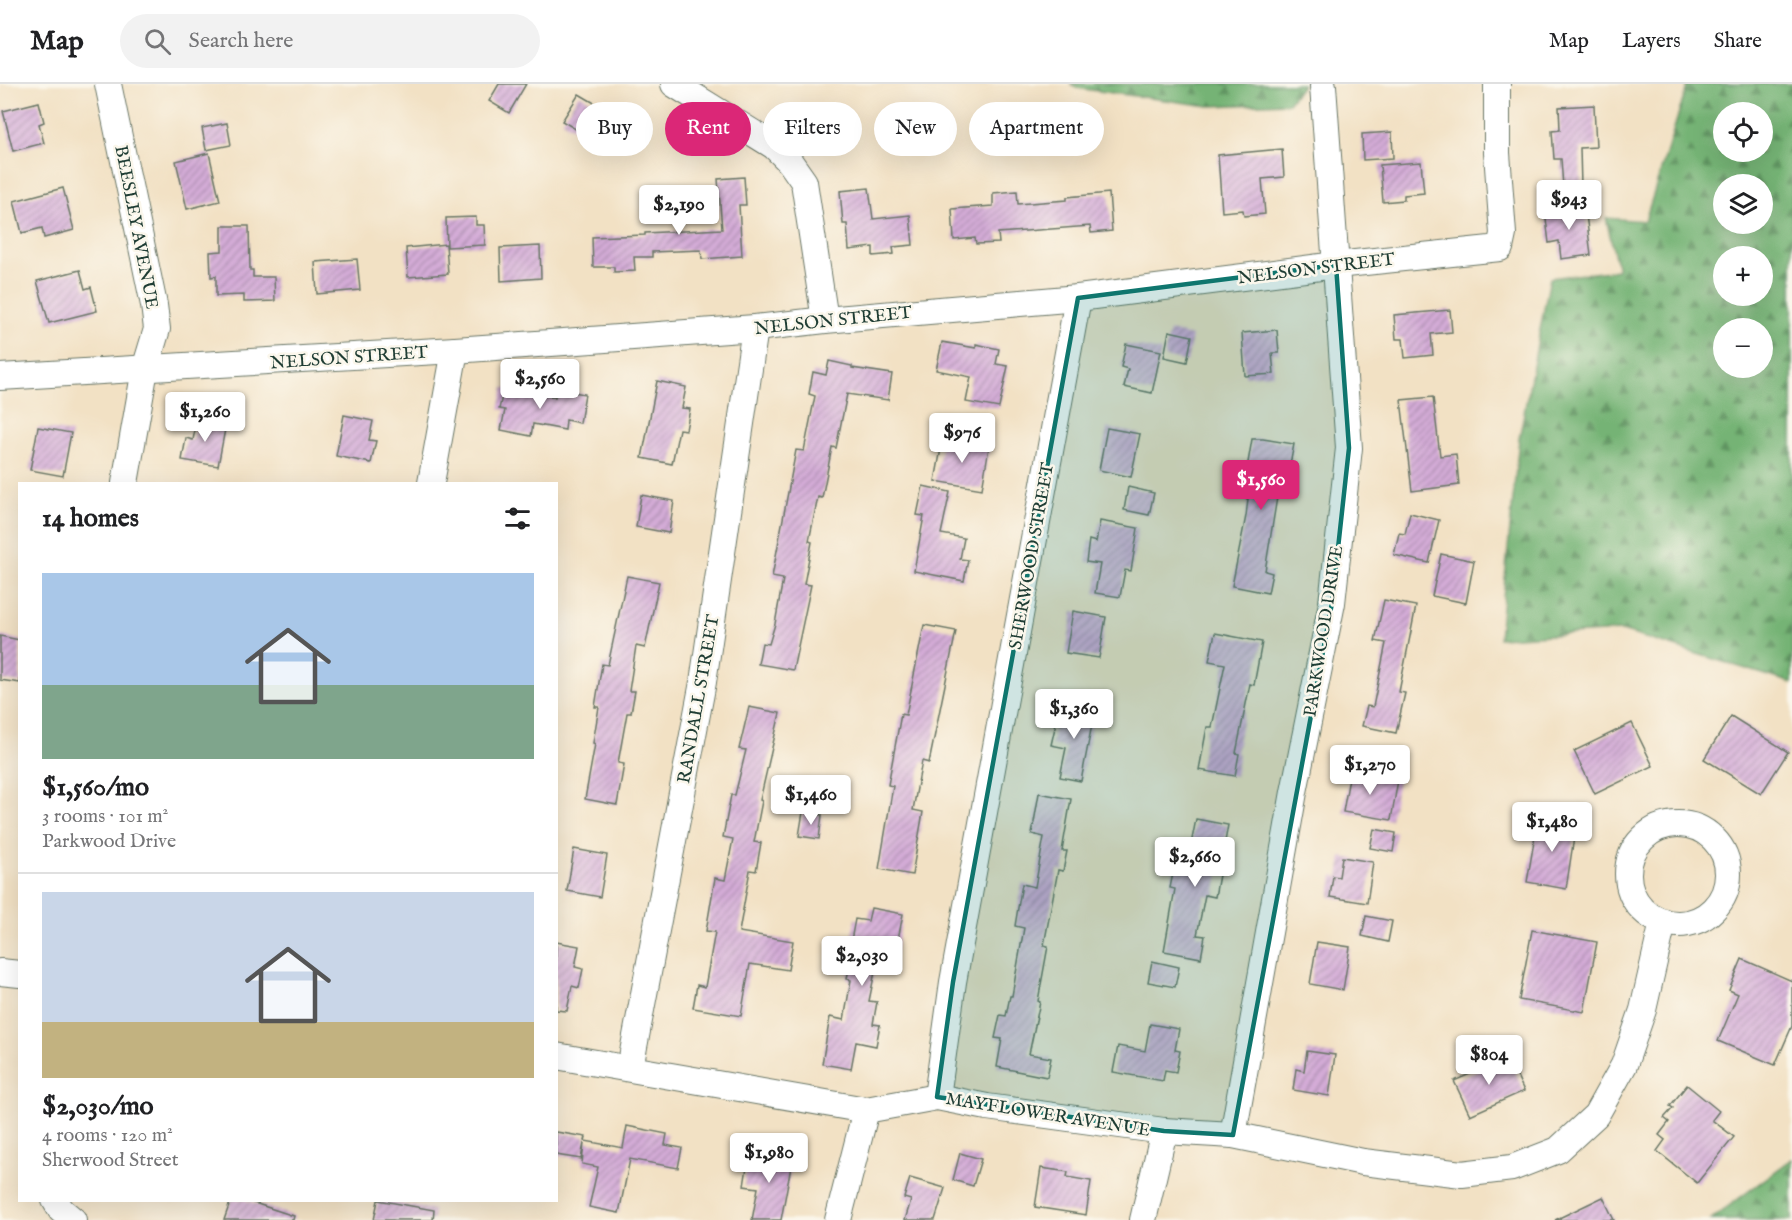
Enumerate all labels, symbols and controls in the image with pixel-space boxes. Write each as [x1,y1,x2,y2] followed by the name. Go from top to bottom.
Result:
[120,14,540,68] search box
[30,24,84,59] text: Map
[141,25,174,58] icon: search
[189,27,293,55] text: Search here
[1549,28,1589,55] text: Map
[1622,28,1681,55] text: Layers
[1714,28,1762,55] text: Share
[576,102,653,156] chip: Buy
[665,102,751,156] chip: Rent
[763,102,862,156] chip: Filters
[874,102,957,156] chip: New
[969,102,1104,156] chip: Apartment
[1713,102,1773,378] map controls
[1713,102,1773,162] button: locate
[108,144,163,311] street label: BEESLEY AVENUE
[1713,174,1773,234] button: layers
[1533,180,1605,231] pin: $943
[630,185,728,236] pin: $2,190
[1551,187,1587,212] text: $943
[653,192,705,217] text: $2,190
[1713,246,1773,306] button: +
[1236,248,1396,291] street label: NELSON STREET
[753,302,913,341] street label: NELSON STREET
[1713,318,1773,378] button: −
[269,342,429,375] street label: NELSON STREET
[491,359,589,410] pin: $2,560
[514,366,566,391] text: $2,560
[156,392,254,443] pin: $1,260
[179,399,231,424] text: $1,260
[926,413,998,464] pin: $976
[943,420,981,445] text: $976
[1212,460,1310,511] pin: $1,560
[1005,461,1060,651] street label: SHERWOOD STREET
[1236,467,1286,492] text: $1,560
[42,502,139,535] text: 14 homes
[501,502,534,535] icon: filters
[1300,544,1349,719] street label: PARKWOOD DRIVE
[234,612,342,720] icon: home
[673,613,726,786] street label: RANDALL STREET
[1025,689,1123,740] pin: $1,360
[1049,696,1099,721] text: $1,360
[1321,745,1419,796] pin: $1,270
[1344,752,1396,777] text: $1,270
[42,771,149,804] text: $1,560/mo
[762,775,860,826] pin: $1,460
[785,782,837,807] text: $1,460
[1503,802,1601,853] pin: $1,480
[42,804,168,829] text: 3 rooms · 101 m²
[1526,809,1578,834] text: $1,480
[42,829,176,854] text: Parkwood Drive
[1146,837,1244,888] pin: $2,660
[1169,844,1221,869] text: $2,660
[234,931,342,1039] icon: home
[813,936,911,987] pin: $2,030
[836,943,888,968] text: $2,030
[1453,1035,1525,1086] pin: $804
[1470,1042,1508,1067] text: $804
[944,1088,1152,1143] street label: MAYFLOWER AVENUE
[42,1090,154,1123] text: $2,030/mo
[42,1123,173,1148] text: 4 rooms · 120 m²
[720,1133,818,1184] pin: $1,980
[744,1140,794,1165] text: $1,980
[42,1148,179,1173] text: Sherwood Street

